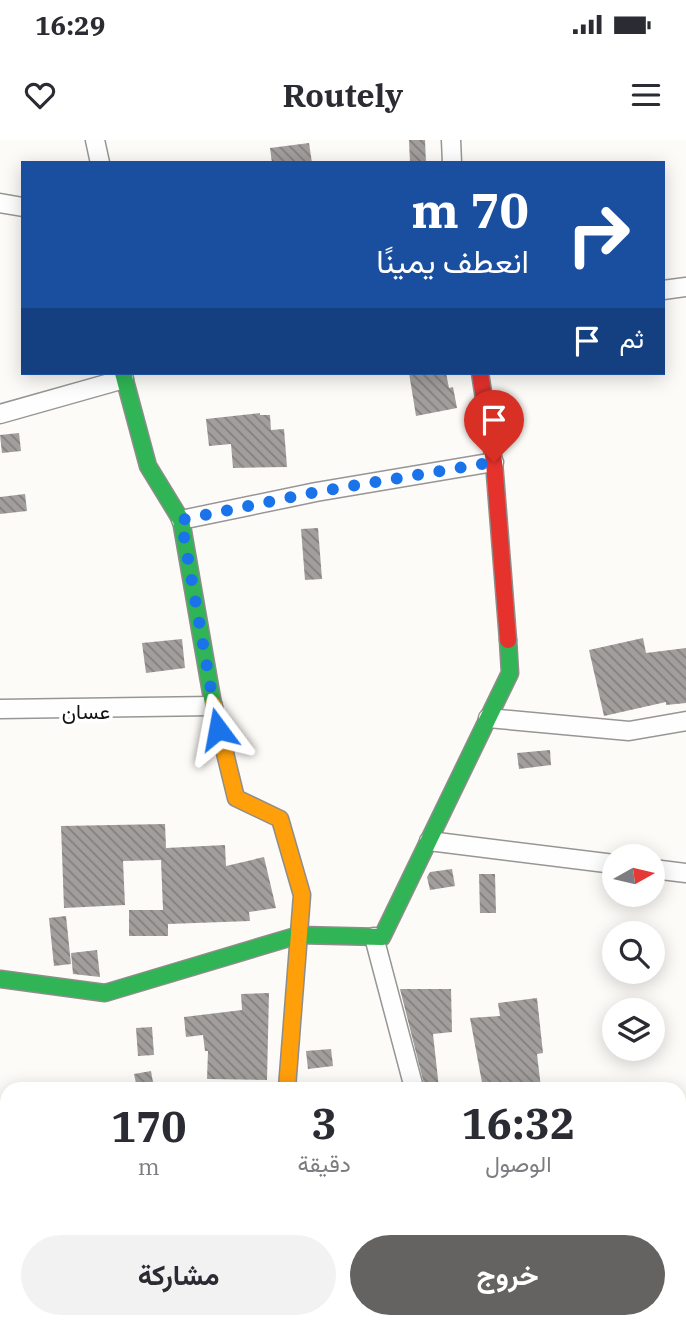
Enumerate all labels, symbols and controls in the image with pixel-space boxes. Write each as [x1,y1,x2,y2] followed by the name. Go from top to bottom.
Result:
[35,8,105,42] text: 16:29
[283,74,403,116] text: Routely
[21,76,59,114] icon: heart
[627,76,665,114] icon: menu
[411,178,529,241] text: 70 m
[553,189,644,280] icon: right
[376,240,529,282] text: انعطف يمينًا
[620,321,644,355] text: ثم
[568,322,606,360] icon: arrive
[464,390,524,462] pin
[475,401,513,439] icon: arrive
[181,692,255,766] position arrow
[62,697,110,725] district label: عسان
[602,844,665,906] north arrow
[602,844,665,1061] map controls
[602,921,665,984] button: search
[602,998,665,1061] button: layers
[311,1096,337,1151] text: 3
[462,1096,575,1151] text: 16:32
[111,1099,187,1154] text: 170
[297,1148,351,1178] text: دقيقة
[485,1148,552,1178] text: الوصول
[138,1151,160,1181] text: m
[21,1235,336,1315] button: مشاركة
[350,1235,665,1315] button: خروج

